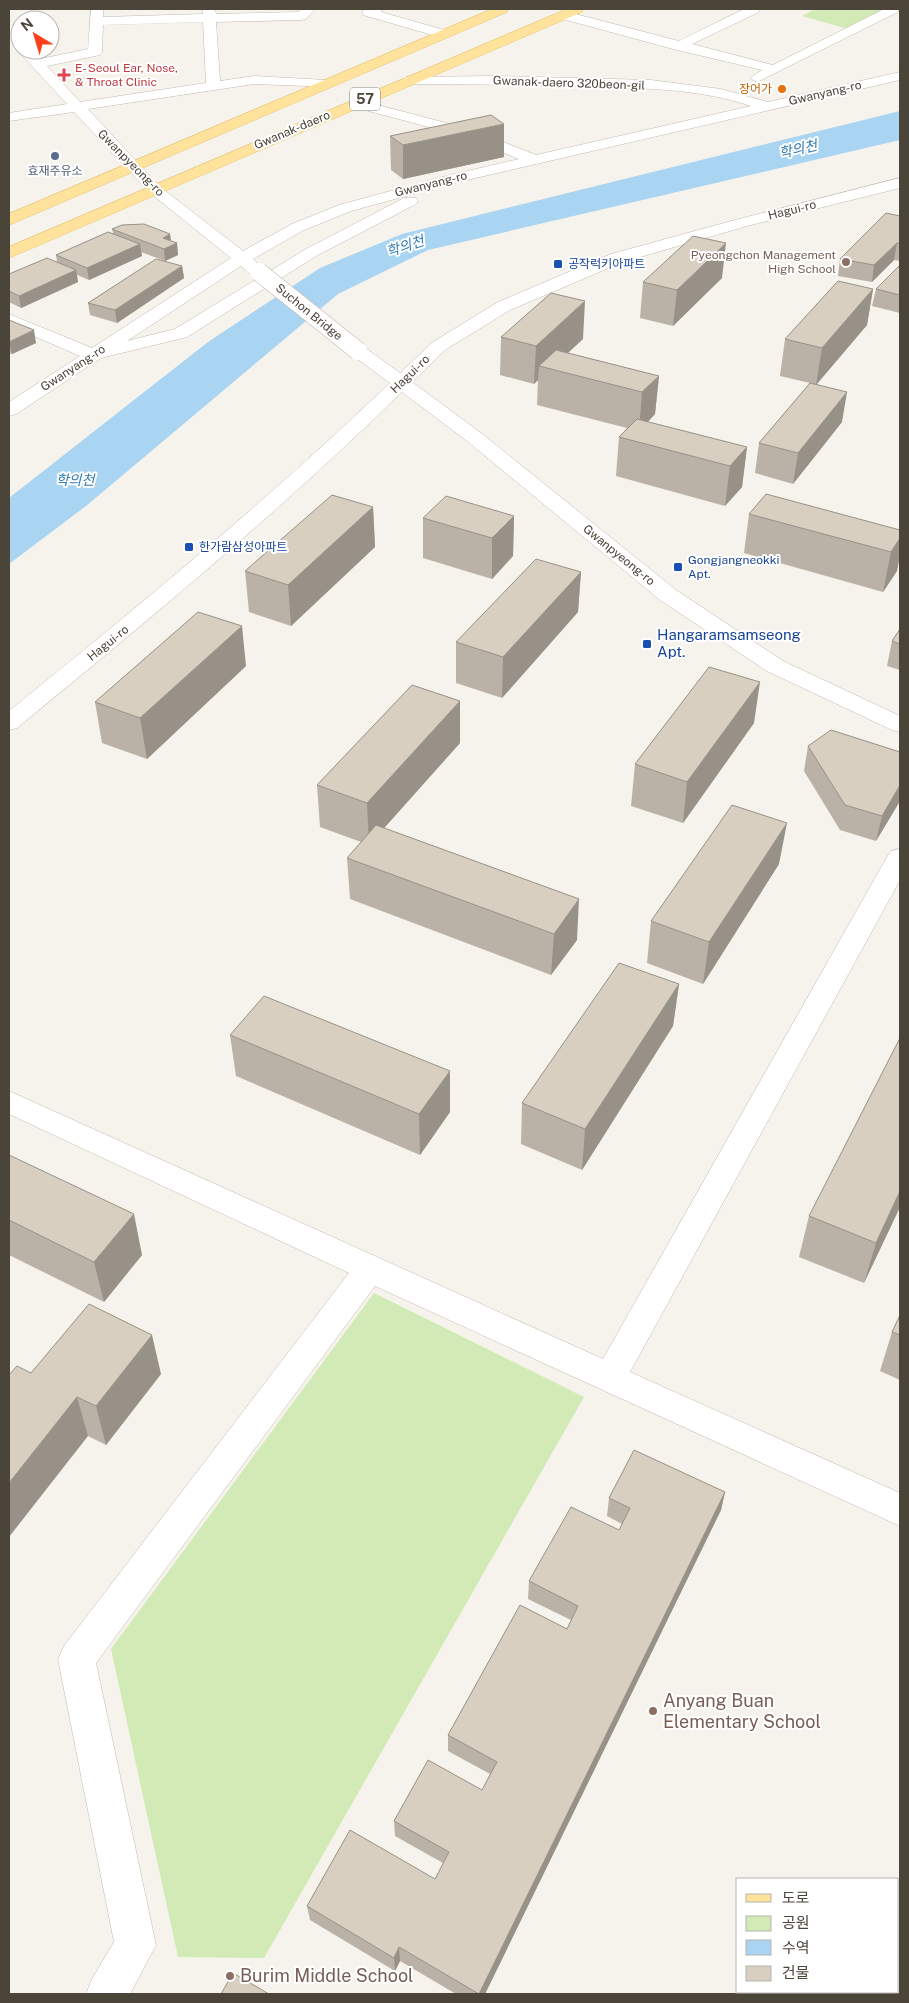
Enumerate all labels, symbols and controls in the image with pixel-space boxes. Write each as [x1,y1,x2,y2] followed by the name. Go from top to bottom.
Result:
[10,10,60,60] north arrow
[18,15,36,34] text: N
[75,61,178,89] place label: E- Seoul Ear, Nose, & Throat Clinic
[57,68,71,82] marker: E- Seoul Ear, Nose, & Throat Clinic
[493,73,646,93] street label: Gwanak-daero 320beon-gil
[787,78,863,108] street label: Gwanyang-ro
[739,82,772,96] place label: 장어가
[776,83,788,95] marker: 장어가
[350,88,380,110] road number: 57
[252,108,332,152] street label: Gwanak-daero
[95,127,167,199] street label: Gwanpyeong-ro
[777,137,820,161] water label: 학의천
[49,150,61,162] marker: 효재주유소
[27,164,83,178] place label: 효재주유소
[393,168,469,200] street label: Gwanyang-ro
[767,197,818,223] street label: Hagui-ro
[384,232,427,260] water label: 학의천
[691,248,836,276] place label: Pyeongchon Management High School
[840,256,852,268] marker: Pyeongchon Management High School
[568,257,645,271] place label: 공작럭키아파트
[552,258,564,270] marker: 공작럭키아파트
[273,281,345,343] street label: Suchon Bridge
[38,342,108,394] street label: Gwanyang-ro
[388,352,433,396] street label: Hagui-ro
[56,472,95,488] water label: 학의천
[580,522,658,588] street label: Gwanpyeong-ro
[199,540,287,554] place label: 한가람삼성아파트
[183,541,195,553] marker: 한가람삼성아파트
[688,553,780,581] place label: Gongjangneokki Apt.
[672,561,684,573] marker: Gongjangneokki Apt.
[85,622,132,664] street label: Hagui-ro
[657,626,801,660] place label: Hangaramsamseong Apt.
[641,638,653,650] marker: Hangaramsamseong Apt.
[663,1690,821,1732] place label: Anyang Buan Elementary School
[647,1705,659,1717] marker: Anyang Buan Elementary School
[736,1878,899,1993] legend
[782,1889,810,1906] text: 도로
[782,1914,810,1931] text: 공원
[782,1939,810,1956] text: 수역
[782,1964,810,1981] text: 건물
[240,1965,414,1986] place label: Burim Middle School
[224,1970,236,1982] marker: Burim Middle School

